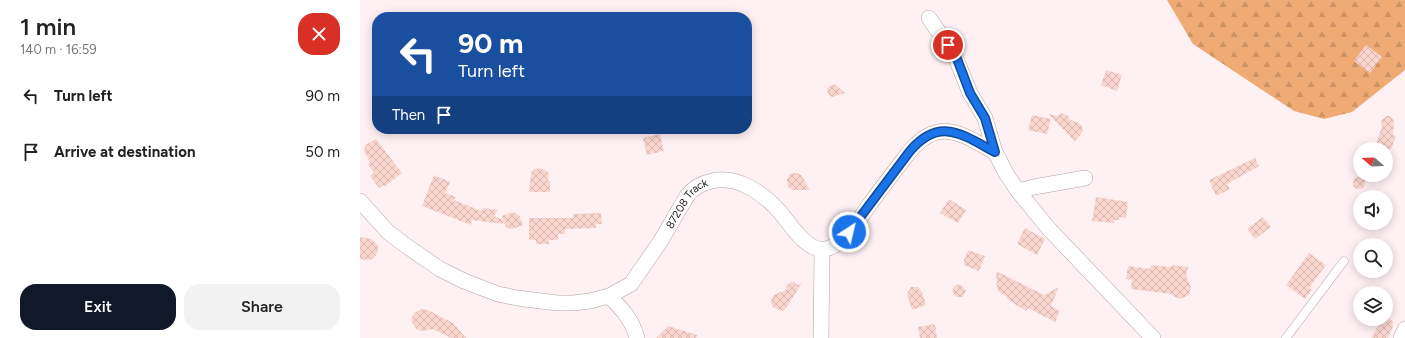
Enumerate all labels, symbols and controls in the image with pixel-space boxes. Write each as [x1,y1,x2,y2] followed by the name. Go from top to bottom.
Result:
[20,12,76,41] text: 1 min
[298,13,340,55] button: close
[458,26,523,60] text: 90 m
[392,28,444,80] icon: left
[931,28,965,62] pin
[937,34,959,56] icon: arrive
[20,42,97,57] text: 140 m · 16:59
[458,60,525,82] text: Turn left
[20,85,42,107] icon: left
[54,87,112,105] text: Turn left
[305,87,340,105] text: 90 m
[433,104,455,126] icon: arrive
[392,106,425,124] text: Then
[20,141,42,163] icon: arrive
[1353,142,1393,182] north arrow
[1353,142,1393,326] map controls
[54,143,195,161] text: Arrive at destination
[305,143,340,161] text: 50 m
[663,176,710,231] street label: 87208 Track
[1353,190,1393,230] button: sound
[828,211,870,253] position arrow
[1353,238,1393,278] button: search
[20,284,176,330] button: Exit
[184,284,340,330] button: Share
[1353,286,1393,326] button: layers

